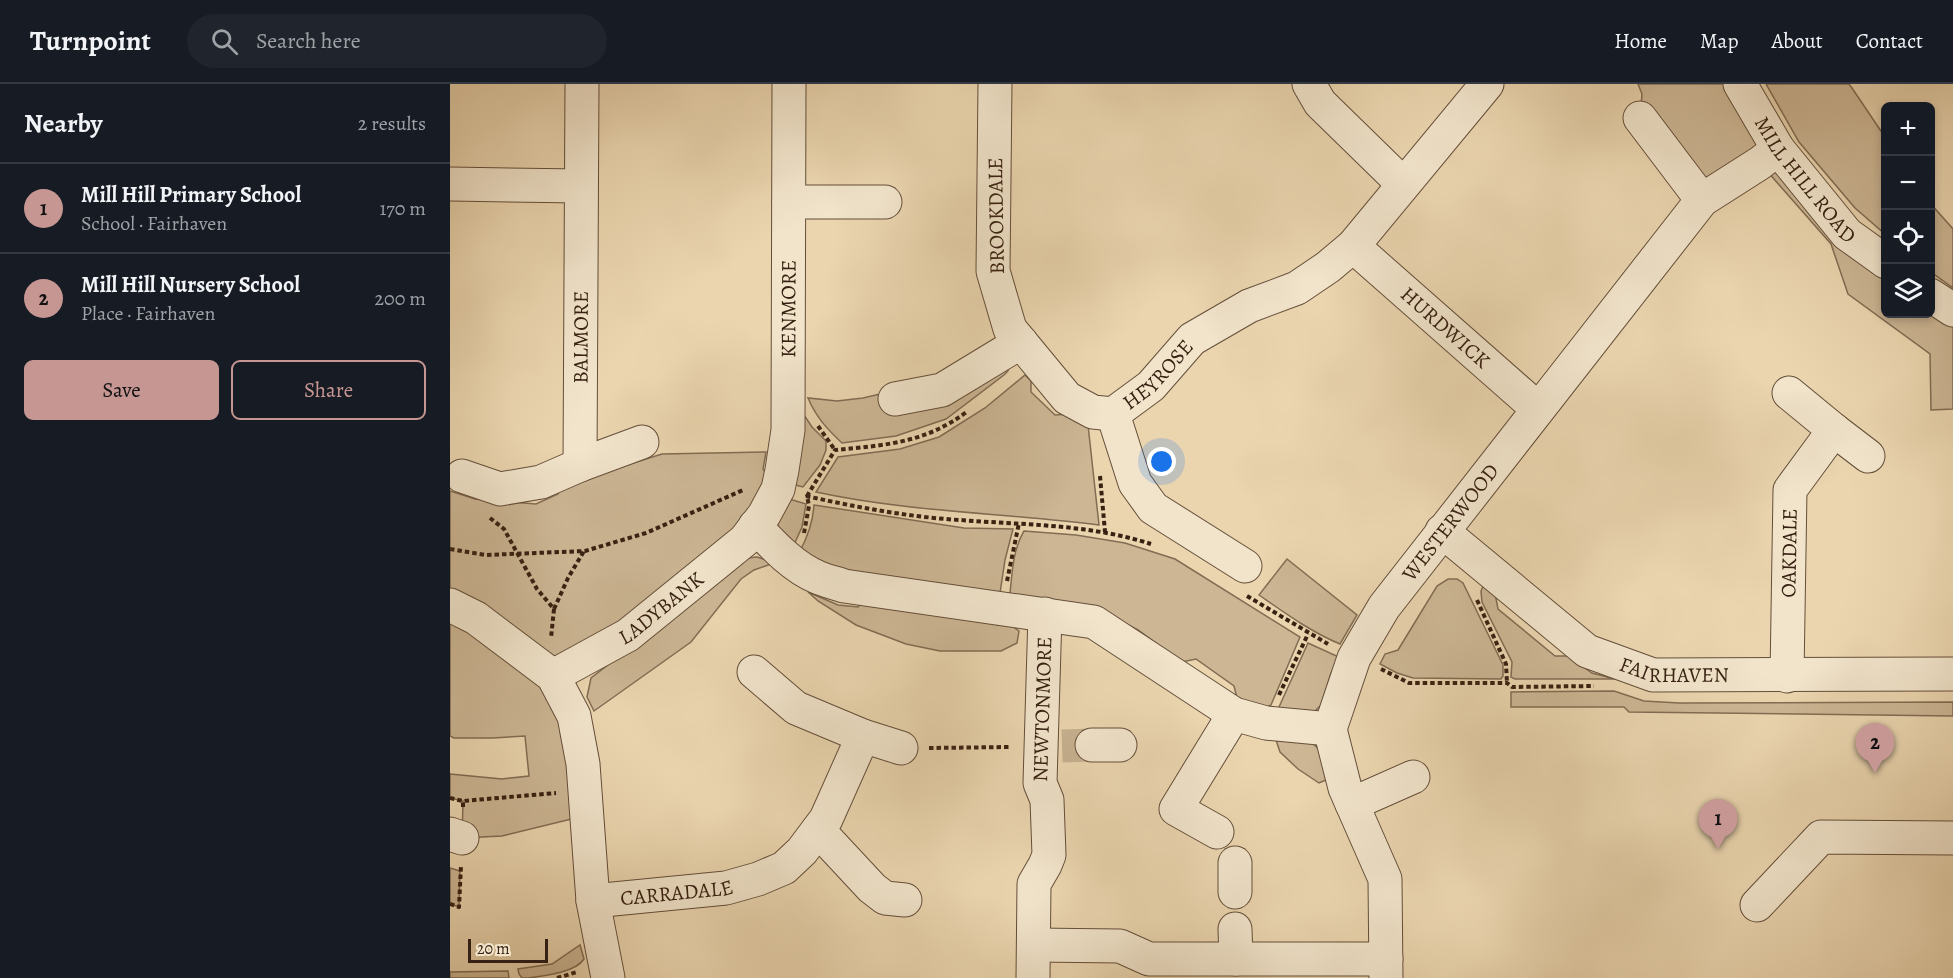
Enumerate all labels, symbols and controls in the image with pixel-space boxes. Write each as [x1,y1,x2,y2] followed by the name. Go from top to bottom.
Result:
[187,14,607,68] search box
[30,22,151,60] text: Turnpoint
[208,25,241,58] icon: search
[256,26,361,56] text: Search here
[1614,27,1667,55] text: Home
[1700,27,1738,55] text: Map
[1771,27,1823,55] text: About
[1856,27,1923,55] text: Contact
[1881,102,1935,318] map controls
[1881,102,1935,156] button: +
[24,106,103,141] text: Nearby
[358,110,426,137] text: 2 results
[1748,111,1861,250] street label: MILL HILL ROAD
[1881,156,1935,210] button: −
[981,157,1011,275] street label: BROOKDALE
[81,180,301,210] text: Mill Hill Primary School
[40,195,47,222] text: 1
[380,195,426,222] text: 170 m
[81,210,227,237] text: School · Fairhaven
[1881,210,1935,264] button: locate
[774,260,802,358] street label: KENMORE
[1881,264,1935,318] button: layers
[81,270,300,300] text: Mill Hill Nursery School
[1395,280,1496,374] street label: HURDWICK
[39,285,48,312] text: 2
[375,285,426,312] text: 200 m
[566,291,595,384] street label: BALMORE
[81,300,215,327] text: Place · Fairhaven
[1117,333,1199,416] street label: HEYROSE
[24,360,219,420] button: Save
[231,360,426,420] button: Share
[1147,447,1176,476] your location
[1395,458,1505,588] street label: WESTERWOOD
[1774,508,1804,598] street label: OAKDALE
[614,565,710,651] street label: LADYBANK
[1026,636,1058,782] street label: NEWTONMORE
[1616,650,1729,689] street label: FAIRHAVEN
[1856,724,1894,773] pin: 2
[1698,800,1738,849] pin: 1
[619,873,736,912] street label: CARRADALE
[468,936,548,964] scale bar
[477,938,510,960] text: 20 m

